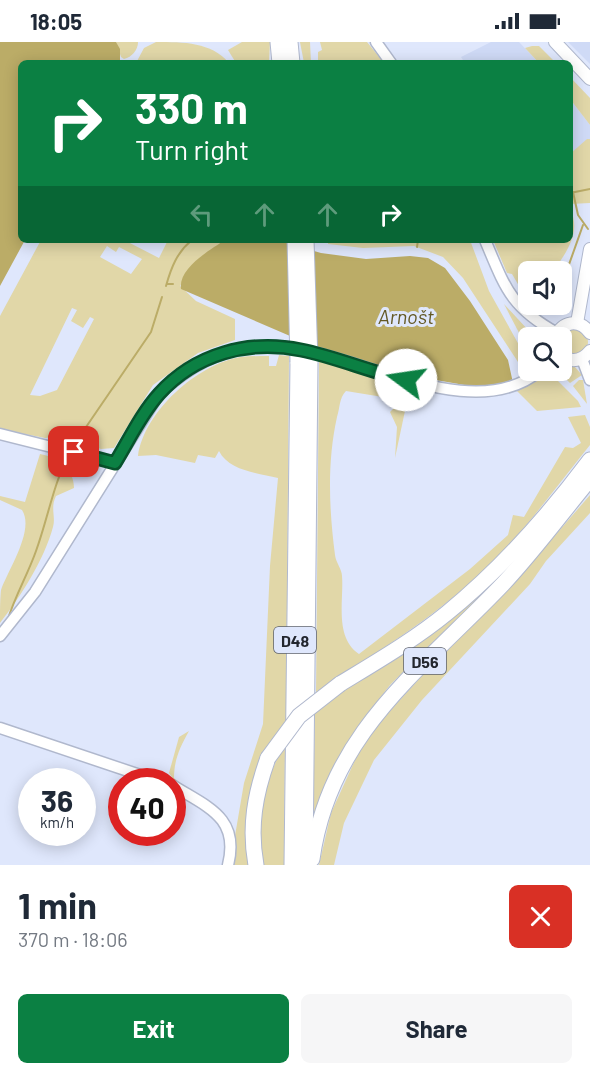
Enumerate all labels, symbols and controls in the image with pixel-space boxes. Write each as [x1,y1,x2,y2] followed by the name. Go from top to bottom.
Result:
[30,8,82,34] text: 18:05
[135,82,248,132] text: 330 m
[36,84,114,162] icon: right
[135,133,249,165] text: Turn right
[185,198,218,231] icon: left
[248,198,281,231] icon: ahead
[311,198,344,231] icon: ahead
[374,198,407,231] icon: right
[518,261,572,381] map controls
[518,261,572,315] button: sound
[378,304,434,328] water label: Arnošt
[518,327,572,381] button: search
[374,348,438,412] position arrow
[48,426,99,477] pin
[57,435,90,468] icon: arrive
[274,627,316,653] road number: D48
[404,648,446,674] road number: D56
[108,768,186,846] speed limit sign: 40
[41,782,73,818] text: 36
[40,813,74,831] text: km/h
[18,883,97,926] text: 1 min
[509,885,572,948] button: close
[18,927,128,951] text: 370 m · 18:06
[18,994,289,1063] button: Exit
[301,994,572,1063] button: Share

